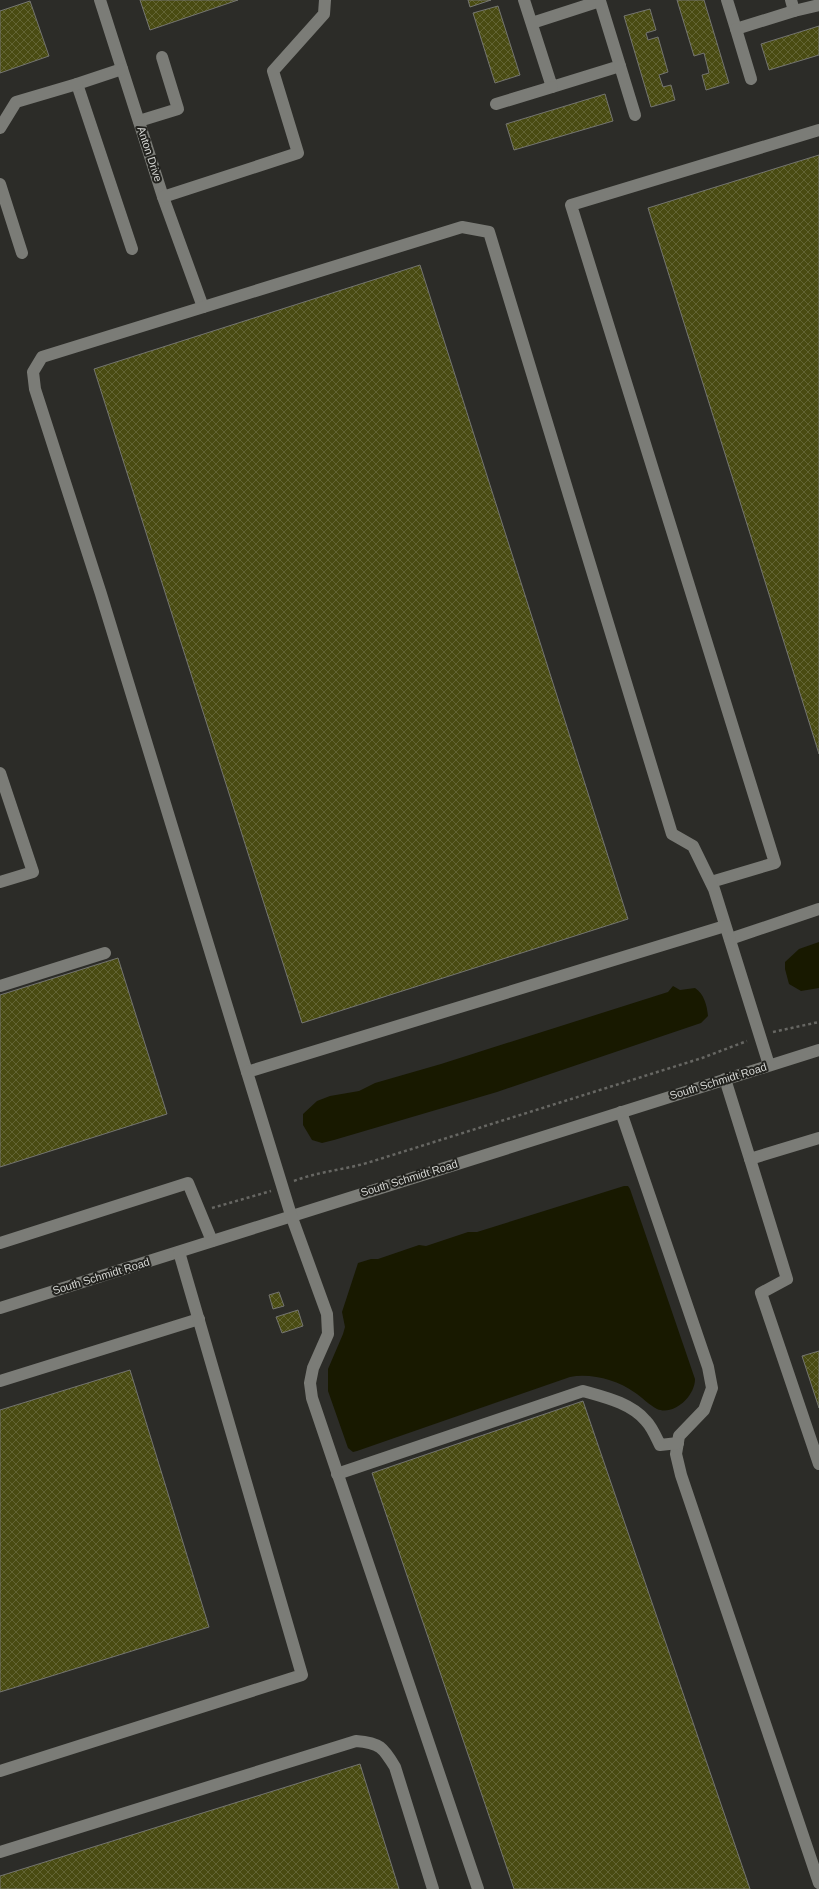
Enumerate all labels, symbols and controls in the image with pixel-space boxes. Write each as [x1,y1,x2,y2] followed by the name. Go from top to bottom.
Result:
[135,125,165,183] street label: Anton Drive
[668,1061,768,1101] street label: South Schmidt Road
[359,1158,459,1198] street label: South Schmidt Road
[51,1256,151,1296] street label: South Schmidt Road

